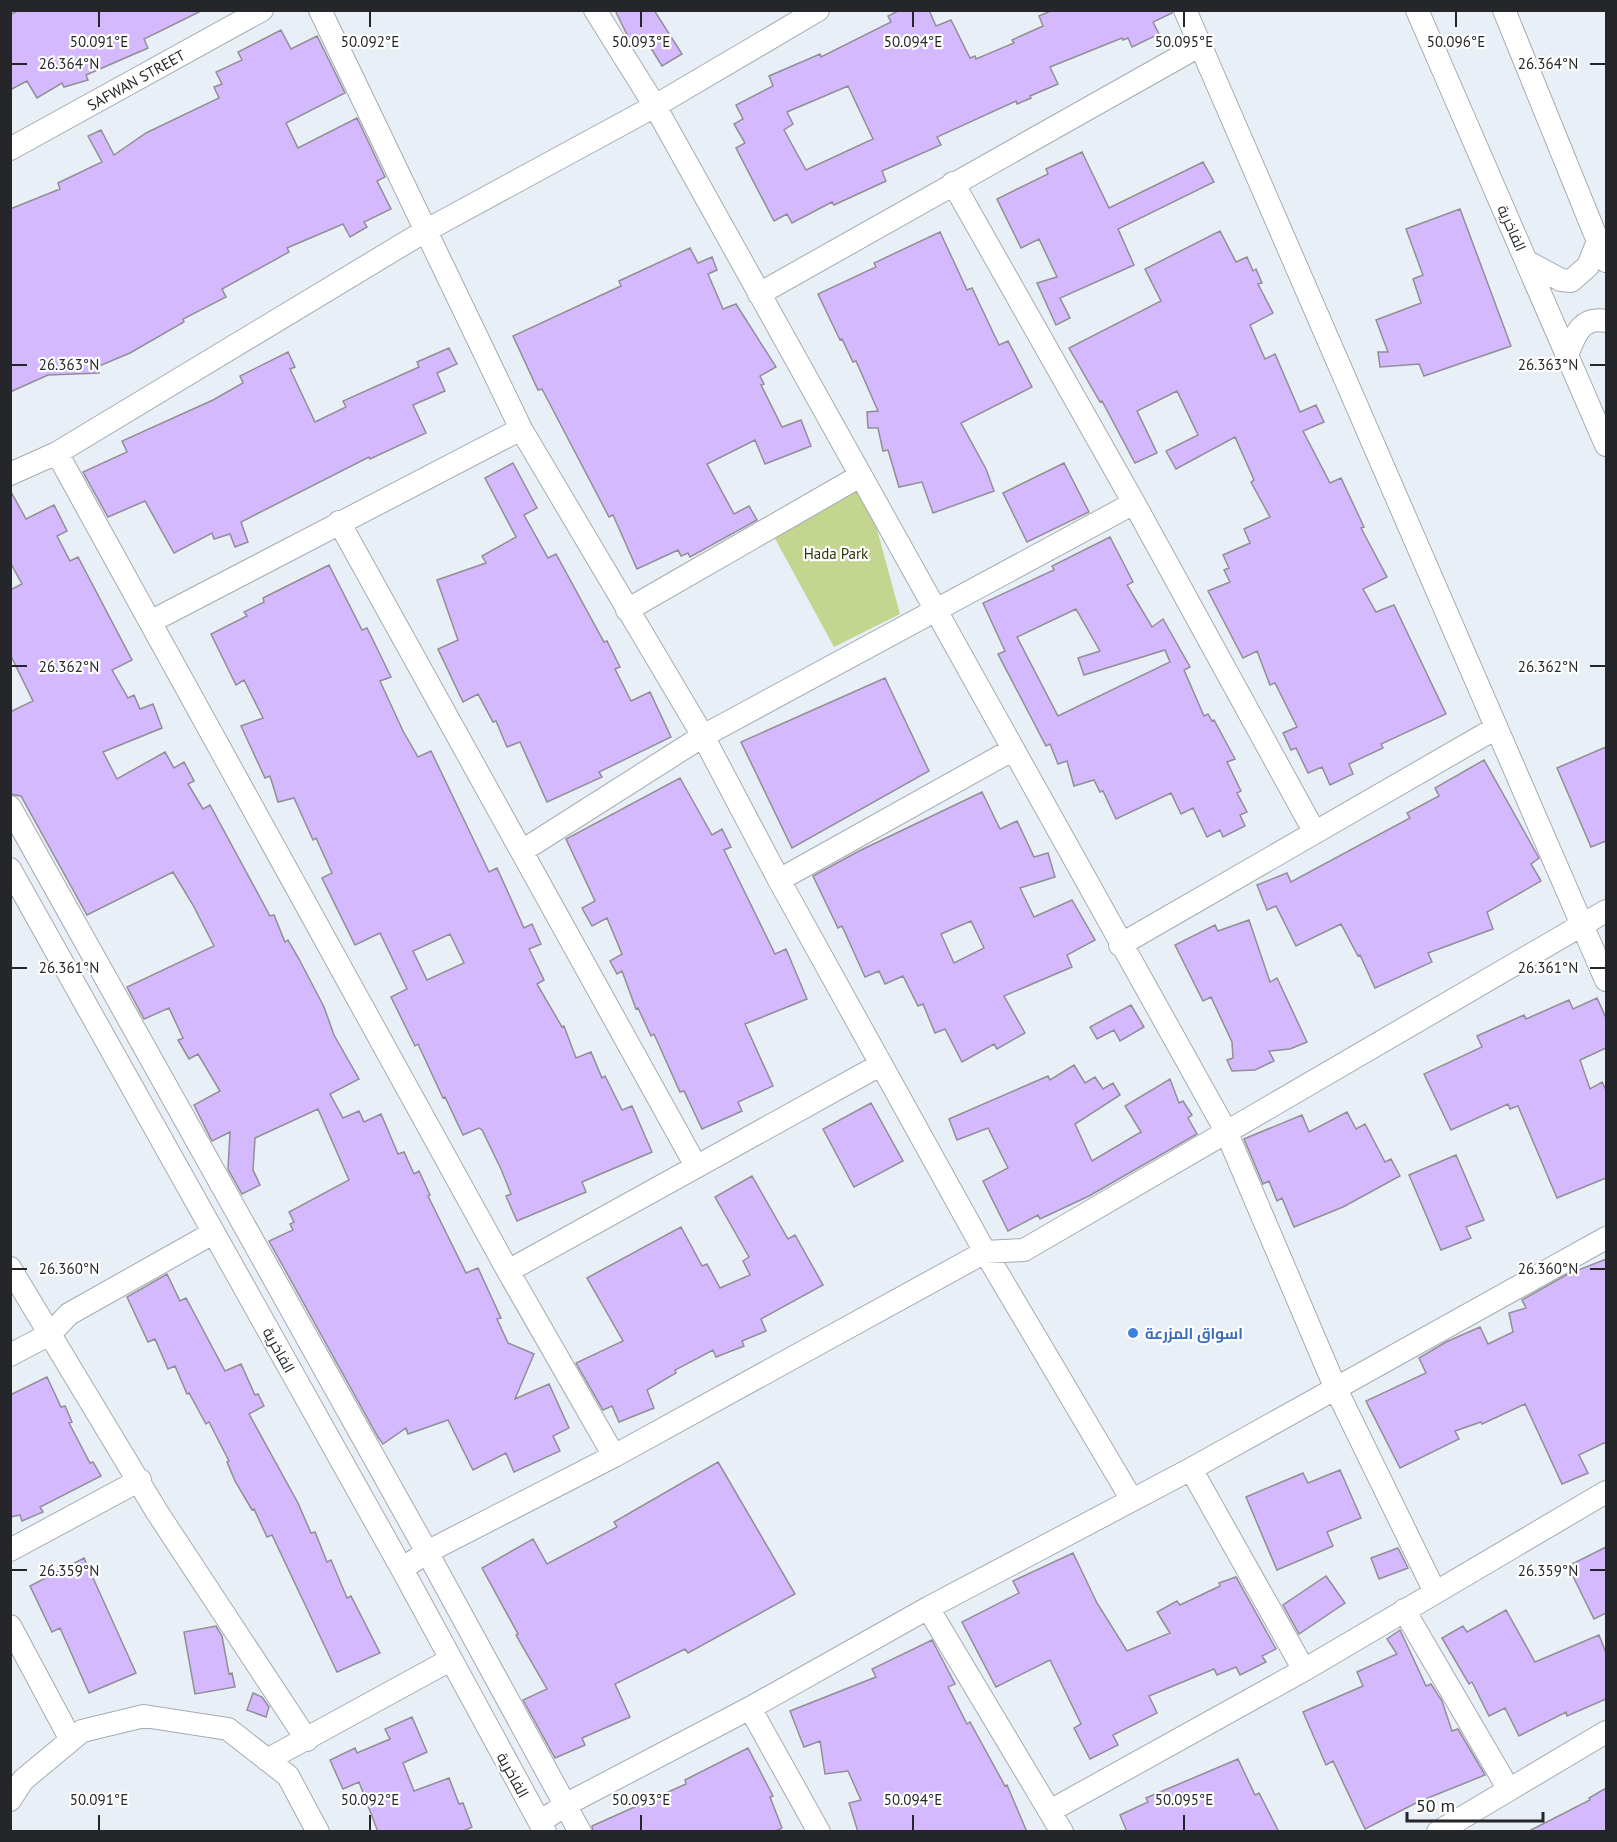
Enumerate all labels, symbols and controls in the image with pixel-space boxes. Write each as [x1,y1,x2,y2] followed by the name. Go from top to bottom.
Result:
[70,32,128,51] text: 50.091°E
[341,32,399,51] text: 50.092°E
[612,32,670,51] text: 50.093°E
[884,32,942,51] text: 50.094°E
[1155,32,1213,51] text: 50.095°E
[1427,32,1485,51] text: 50.096°E
[84,45,189,115] street label: SAFWAN STREET
[39,54,99,73] text: 26.364°N
[1518,54,1578,73] text: 26.364°N
[1493,202,1531,254] street label: الفاخرية
[39,355,99,374] text: 26.363°N
[1518,355,1578,374] text: 26.363°N
[804,544,869,563] park label: Hada Park
[39,657,99,676] text: 26.362°N
[1518,657,1578,676] text: 26.362°N
[39,958,99,977] text: 26.361°N
[1518,958,1578,977] text: 26.361°N
[39,1259,99,1278] text: 26.360°N
[1518,1259,1578,1278] text: 26.360°N
[259,1324,299,1376] street label: الفاخرية
[1145,1324,1243,1343] place label: اسواق المزرعة
[1126,1326,1140,1340] marker: اسواق المزرعة
[39,1561,99,1580] text: 26.359°N
[1518,1561,1578,1580] text: 26.359°N
[493,1749,533,1801] street label: الفاخرية
[1407,1785,1544,1823] scale bar
[70,1790,128,1809] text: 50.091°E
[341,1790,399,1809] text: 50.092°E
[612,1790,670,1809] text: 50.093°E
[884,1790,942,1809] text: 50.094°E
[1155,1790,1213,1809] text: 50.095°E
[1416,1794,1455,1817] text: 50 m

